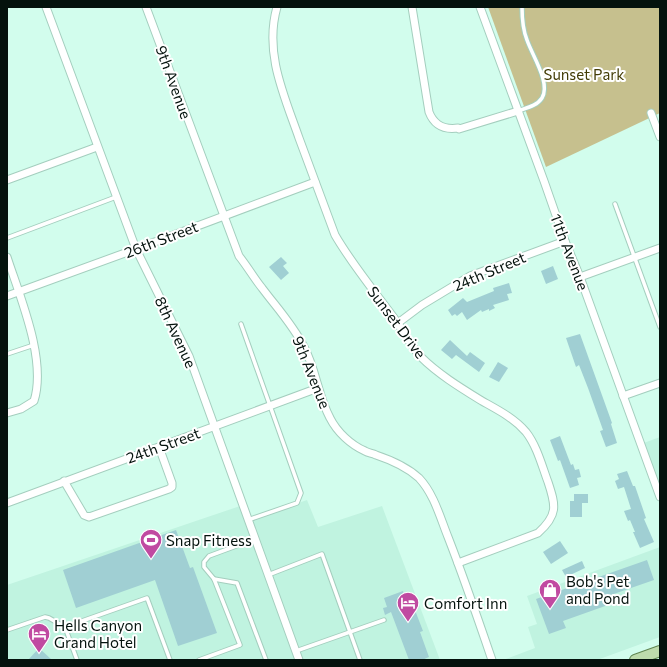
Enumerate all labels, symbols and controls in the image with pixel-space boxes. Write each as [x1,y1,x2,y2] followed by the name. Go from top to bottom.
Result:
[152,43,196,121] street label: 9th Avenue
[544,65,624,83] park label: Sunset Park
[547,211,593,293] street label: 11th Avenue
[122,217,200,261] street label: 26th Street
[450,248,528,294] street label: 24th Street
[364,282,430,362] street label: Sunset Drive
[152,293,200,371] street label: 8th Avenue
[289,333,335,411] street label: 9th Avenue
[124,423,202,467] street label: 24th Street
[138,527,164,560] sports icon: Snap Fitness
[166,531,252,549] place label: Snap Fitness
[566,572,629,607] place label: Bob's Pet and Pond
[537,577,563,610] shop icon: Bob's Pet and Pond
[395,590,421,623] hotel icon: Comfort Inn
[424,594,507,612] place label: Comfort Inn
[54,616,142,651] place label: Hells Canyon Grand Hotel
[26,621,52,654] hotel icon: Hells Canyon Grand Hotel

